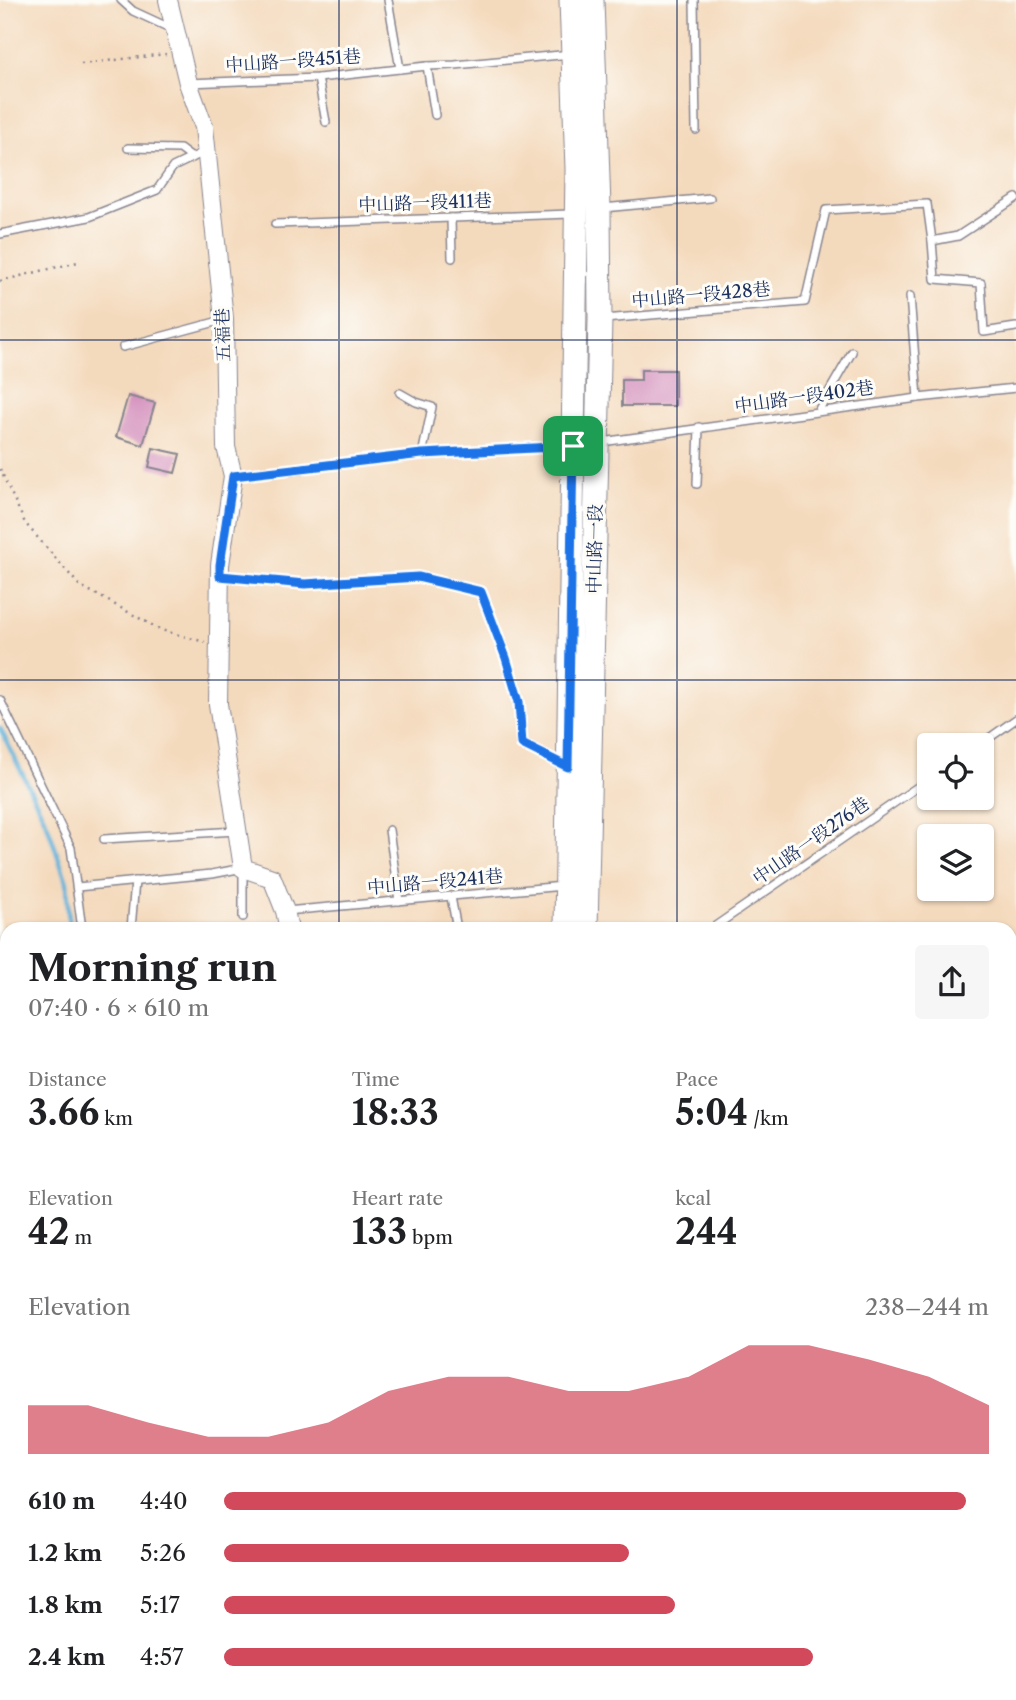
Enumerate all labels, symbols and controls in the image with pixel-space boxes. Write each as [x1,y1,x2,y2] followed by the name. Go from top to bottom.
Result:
[225,45,361,77] street label: 中山路一段451巷
[358,190,492,216] street label: 中山路一段411巷
[631,278,771,312] street label: 中山路一段428巷
[211,308,235,362] street label: 五福巷
[733,376,875,418] street label: 中山路一段402巷
[543,416,603,476] pin
[554,427,592,465] icon: arrive
[583,504,607,594] street label: 中山路一段
[917,733,994,901] map controls
[917,733,994,810] button: locate
[748,793,874,889] street label: 中山路一段276巷
[917,824,994,901] button: layers
[366,865,504,899] street label: 中山路一段241巷
[28,944,277,991] text: Morning run
[915,945,989,1019] button: share
[28,994,209,1022] text: 07:40 · 6 × 610 m
[28,1068,107,1091] text: Distance
[352,1068,400,1091] text: Time
[675,1068,718,1091] text: Pace
[28,1091,99,1134] text: 3.66
[352,1091,439,1134] text: 18:33
[675,1091,748,1134] text: 5:04
[99,1107,133,1130] text: km
[748,1107,789,1130] text: /km
[28,1187,113,1210] text: Elevation
[352,1187,443,1210] text: Heart rate
[675,1187,711,1210] text: kcal
[28,1210,69,1253] text: 42
[352,1210,407,1253] text: 133
[675,1210,737,1253] text: 244
[69,1226,92,1249] text: m
[407,1226,453,1249] text: bpm
[28,1293,131,1321] text: Elevation
[865,1293,989,1321] text: 238–244 m
[28,1487,95,1515] text: 610 m
[140,1487,188,1515] text: 4:40
[28,1539,102,1567] text: 1.2 km
[140,1539,186,1567] text: 5:26
[28,1591,103,1619] text: 1.8 km
[140,1591,180,1619] text: 5:17
[28,1643,105,1671] text: 2.4 km
[140,1643,184,1671] text: 4:57

